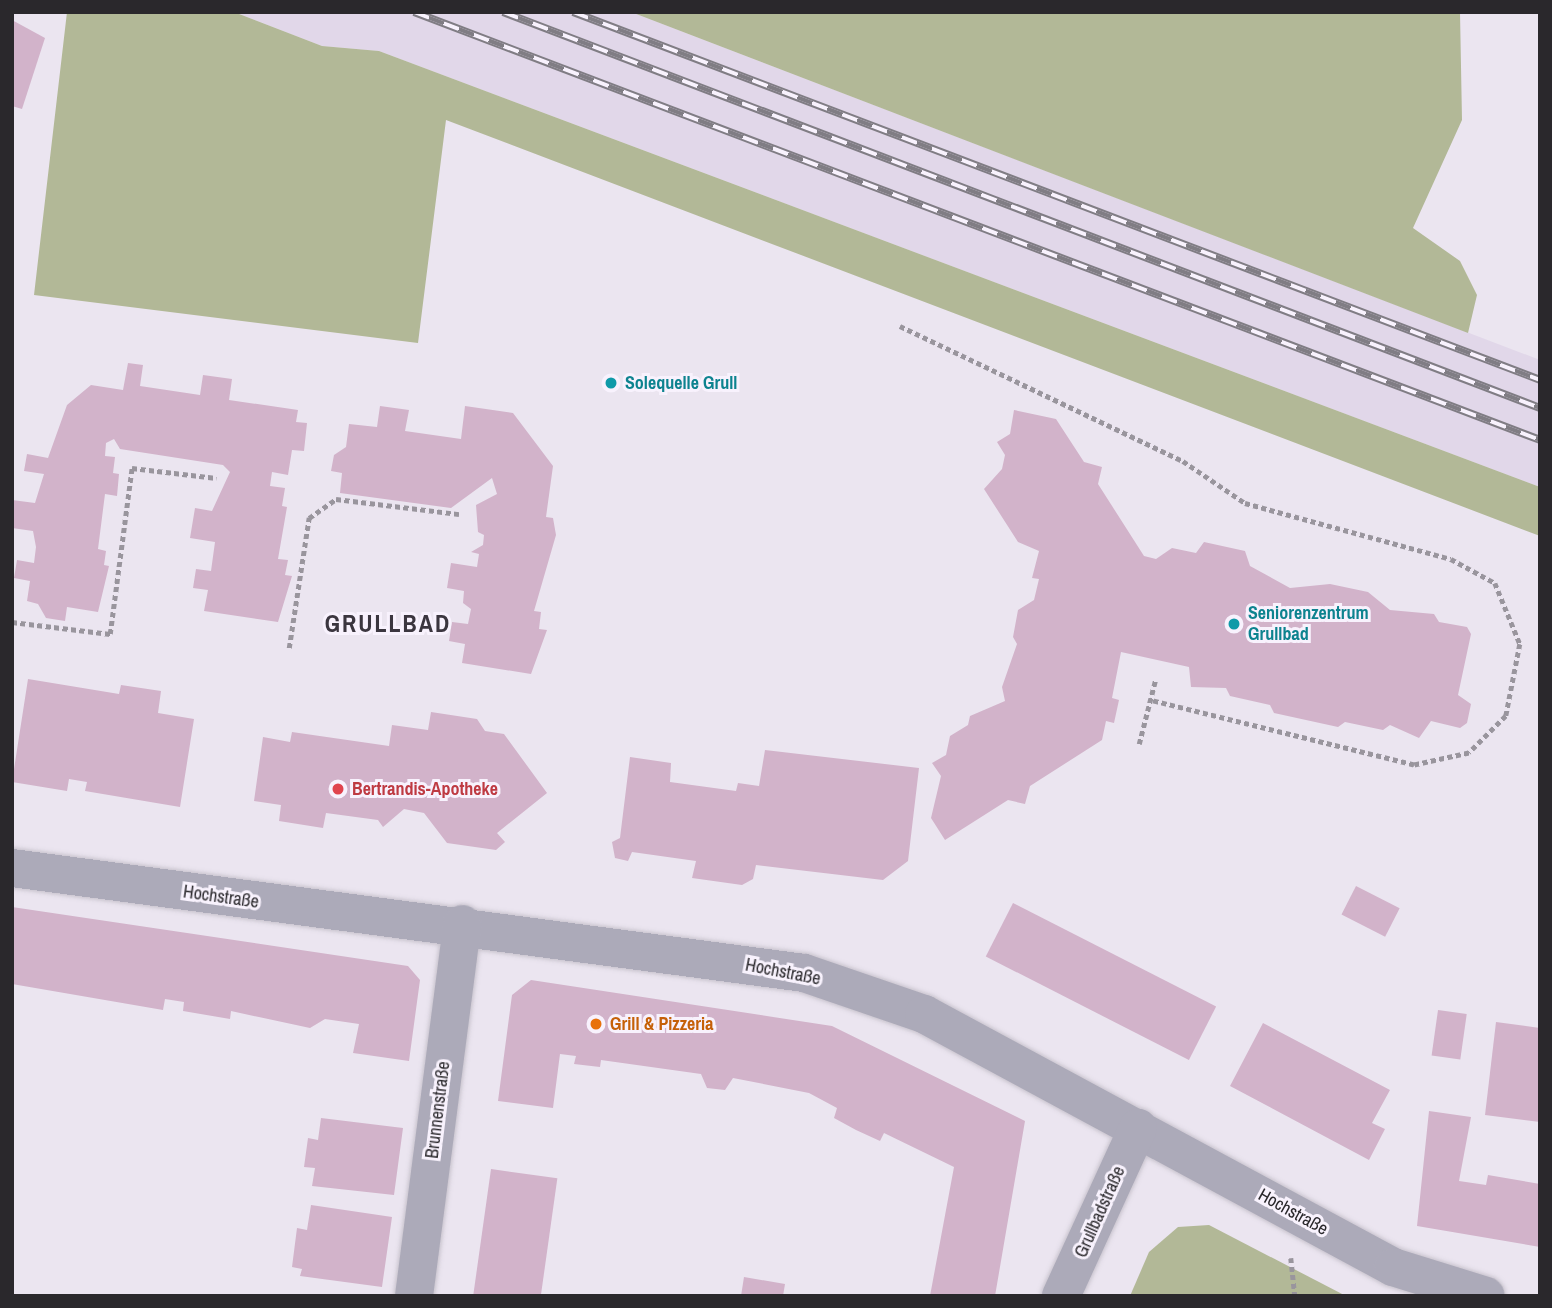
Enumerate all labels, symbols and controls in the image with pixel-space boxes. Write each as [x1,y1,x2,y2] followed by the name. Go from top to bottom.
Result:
[625,372,737,394] place label: Solequelle Grull
[603,375,619,391] marker: Solequelle Grull
[1248,603,1369,646] place label: Seniorenzentrum Grullbad
[326,610,450,638] district label: GRULLBAD
[1226,616,1242,632] marker: Seniorenzentrum Grullbad
[352,778,498,800] place label: Bertrandis-Apotheke
[330,781,346,797] marker: Bertrandis-Apotheke
[182,881,260,913] street label: Hochstraße
[743,954,823,990] street label: Hochstraße
[610,1013,713,1035] place label: Grill & Pizzeria
[588,1016,604,1032] marker: Grill & Pizzeria
[421,1060,455,1160] street label: Brunnenstraße
[1070,1163,1130,1261] street label: Grullbadstraße
[1254,1184,1332,1240] street label: Hochstraße

